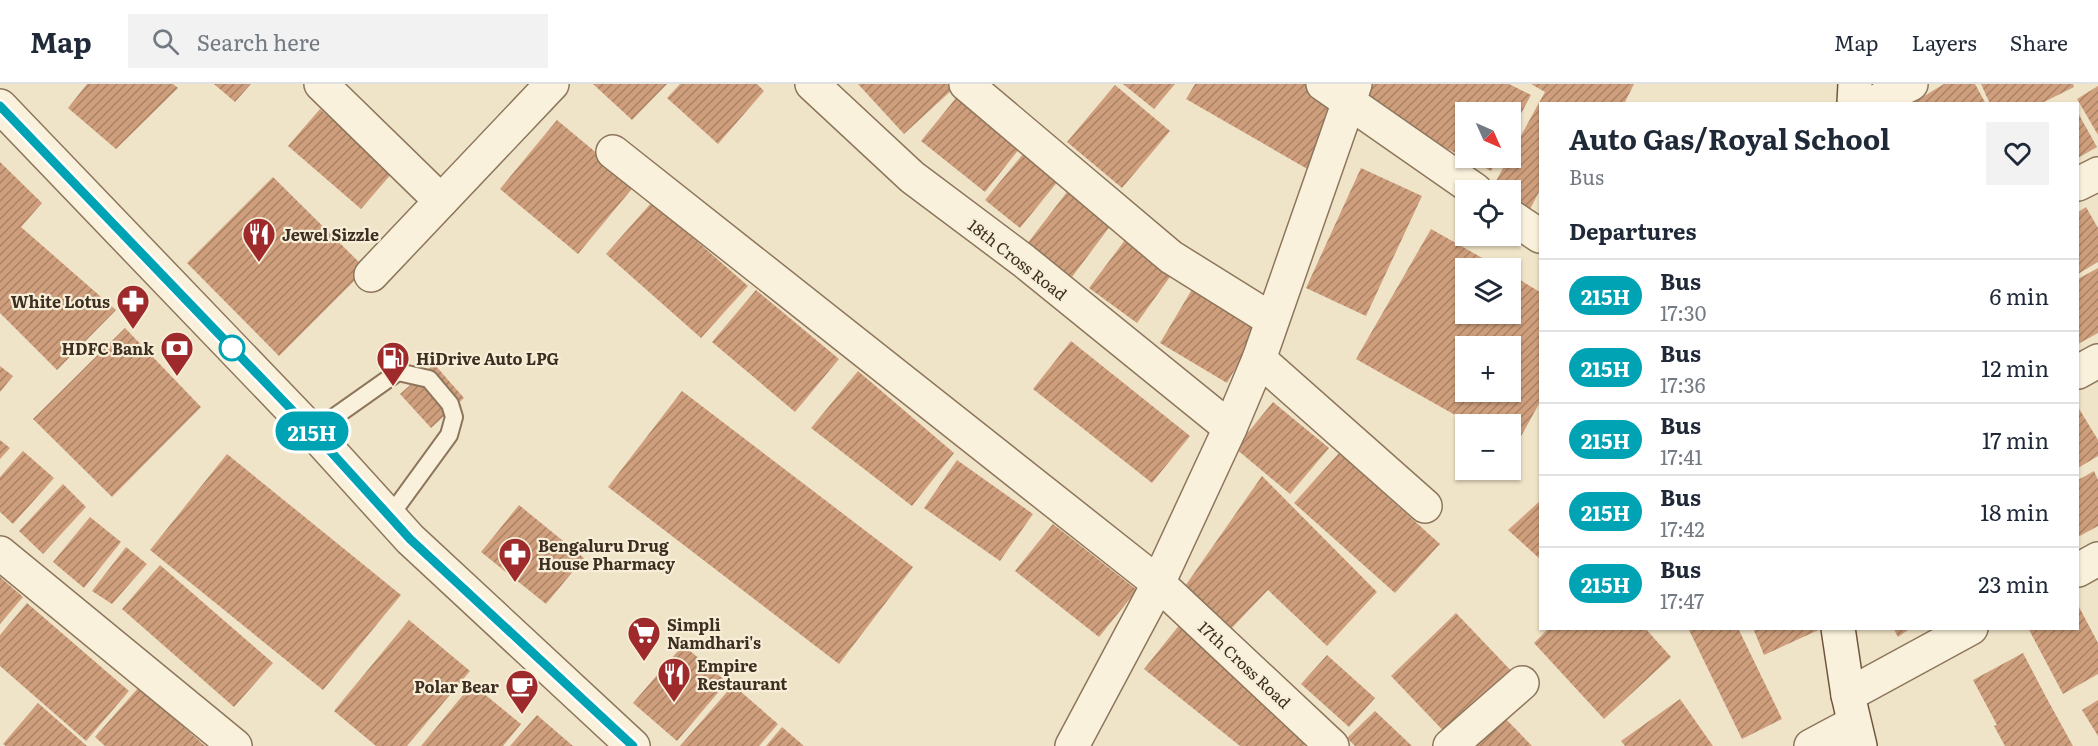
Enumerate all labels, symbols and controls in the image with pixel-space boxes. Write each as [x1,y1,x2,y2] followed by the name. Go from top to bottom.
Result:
[128,14,548,68] search box
[30,20,92,62] text: Map
[149,25,182,58] icon: search
[197,25,320,58] text: Search here
[1834,26,1879,57] text: Map
[1912,26,1977,57] text: Layers
[2010,26,2068,57] text: Share
[1455,102,1521,168] north arrow
[1455,102,1521,480] map controls
[1569,117,1890,159] text: Auto Gas/Royal School
[1986,122,2049,185] button: heart
[1569,161,1604,191] text: Bus
[1455,180,1521,246] button: locate
[963,213,1073,305] street label: 18th Cross Road
[1569,214,1696,247] text: Departures
[241,216,277,263] restaurant icon: Jewel Sizzle
[282,222,379,246] place label: Jewel Sizzle
[1455,258,1521,324] button: layers
[1660,264,1701,297] text: Bus
[1990,279,2049,312] text: 6 min
[1581,280,1630,311] text: 215H
[115,283,151,330] pharmacy icon: White Lotus
[11,289,110,313] place label: White Lotus
[1660,297,1706,327] text: 17:30
[159,330,195,377] bank icon: HDFC Bank
[219,335,245,361] unlabelled marker
[62,336,154,360] place label: HDFC Bank
[1455,336,1521,402] button: +
[1660,336,1701,369] text: Bus
[375,340,411,387] fuel station icon: HiDrive Auto LPG
[416,346,559,370] place label: HiDrive Auto LPG
[1981,351,2049,384] text: 12 min
[1581,352,1630,383] text: 215H
[1660,369,1705,399] text: 17:36
[1660,408,1701,441] text: Bus
[270,412,354,450] line badge: 215H
[1455,414,1521,480] button: −
[287,416,337,447] text: 215H
[1982,423,2049,456] text: 17 min
[1581,424,1630,455] text: 215H
[1660,441,1703,471] text: 17:41
[1660,480,1701,513] text: Bus
[1980,495,2049,528] text: 18 min
[1581,496,1630,527] text: 215H
[1660,513,1705,543] text: 17:42
[538,533,675,575] place label: Bengaluru Drug House Pharmacy
[497,536,533,583] pharmacy icon: Bengaluru Drug House Pharmacy
[1660,552,1701,585] text: Bus
[1978,567,2049,600] text: 23 min
[1581,568,1630,599] text: 215H
[1660,585,1704,615] text: 17:47
[667,612,761,654] place label: Simpli Namdhari's
[626,615,662,662] supermarket icon: Simpli Namdhari's
[1193,615,1297,713] street label: 17th Cross Road
[697,653,787,695] place label: Empire Restaurant
[656,656,692,703] restaurant icon: Empire Restaurant
[504,668,540,715] cafe icon: Polar Bear
[414,674,499,698] place label: Polar Bear

